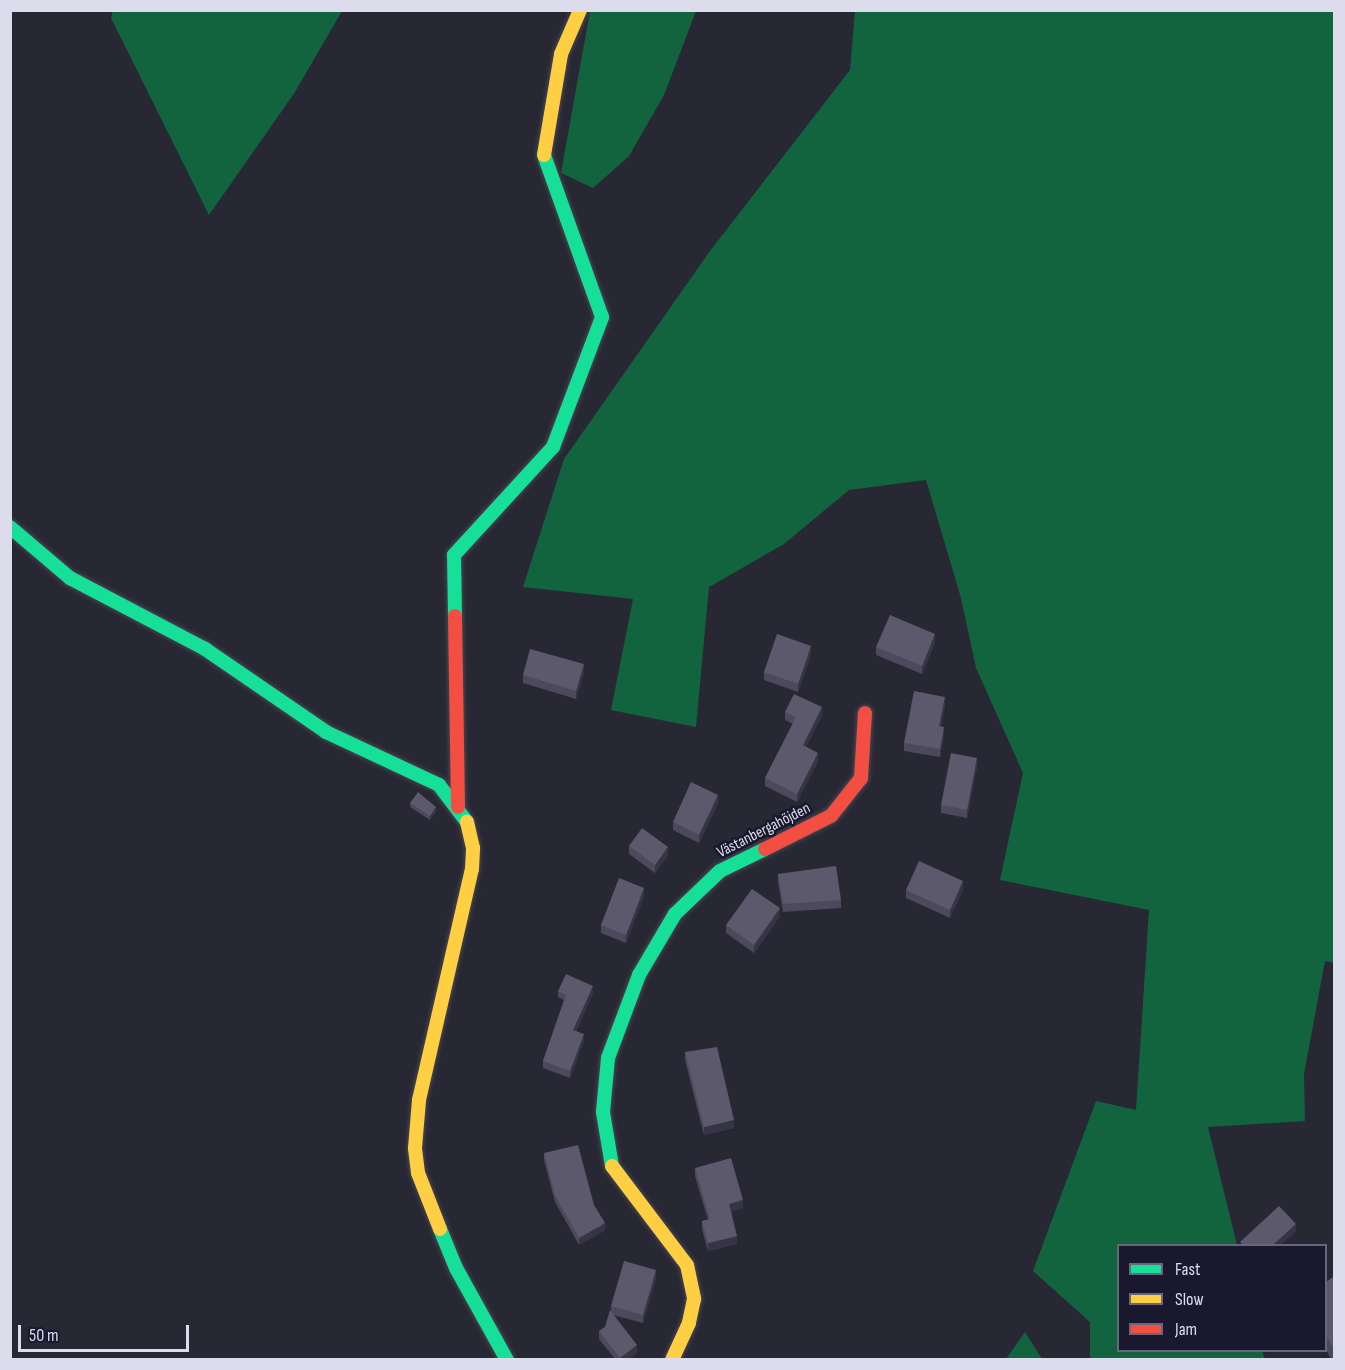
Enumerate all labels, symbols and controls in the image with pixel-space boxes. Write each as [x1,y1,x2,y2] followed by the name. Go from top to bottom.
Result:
[714,799,814,863] street label: Västanbergahöjden
[1117,1244,1327,1352] legend
[1175,1259,1200,1280] text: Fast
[1175,1289,1204,1310] text: Slow
[21,1313,192,1351] scale bar
[1175,1319,1197,1340] text: Jam
[29,1325,59,1346] text: 50 m

